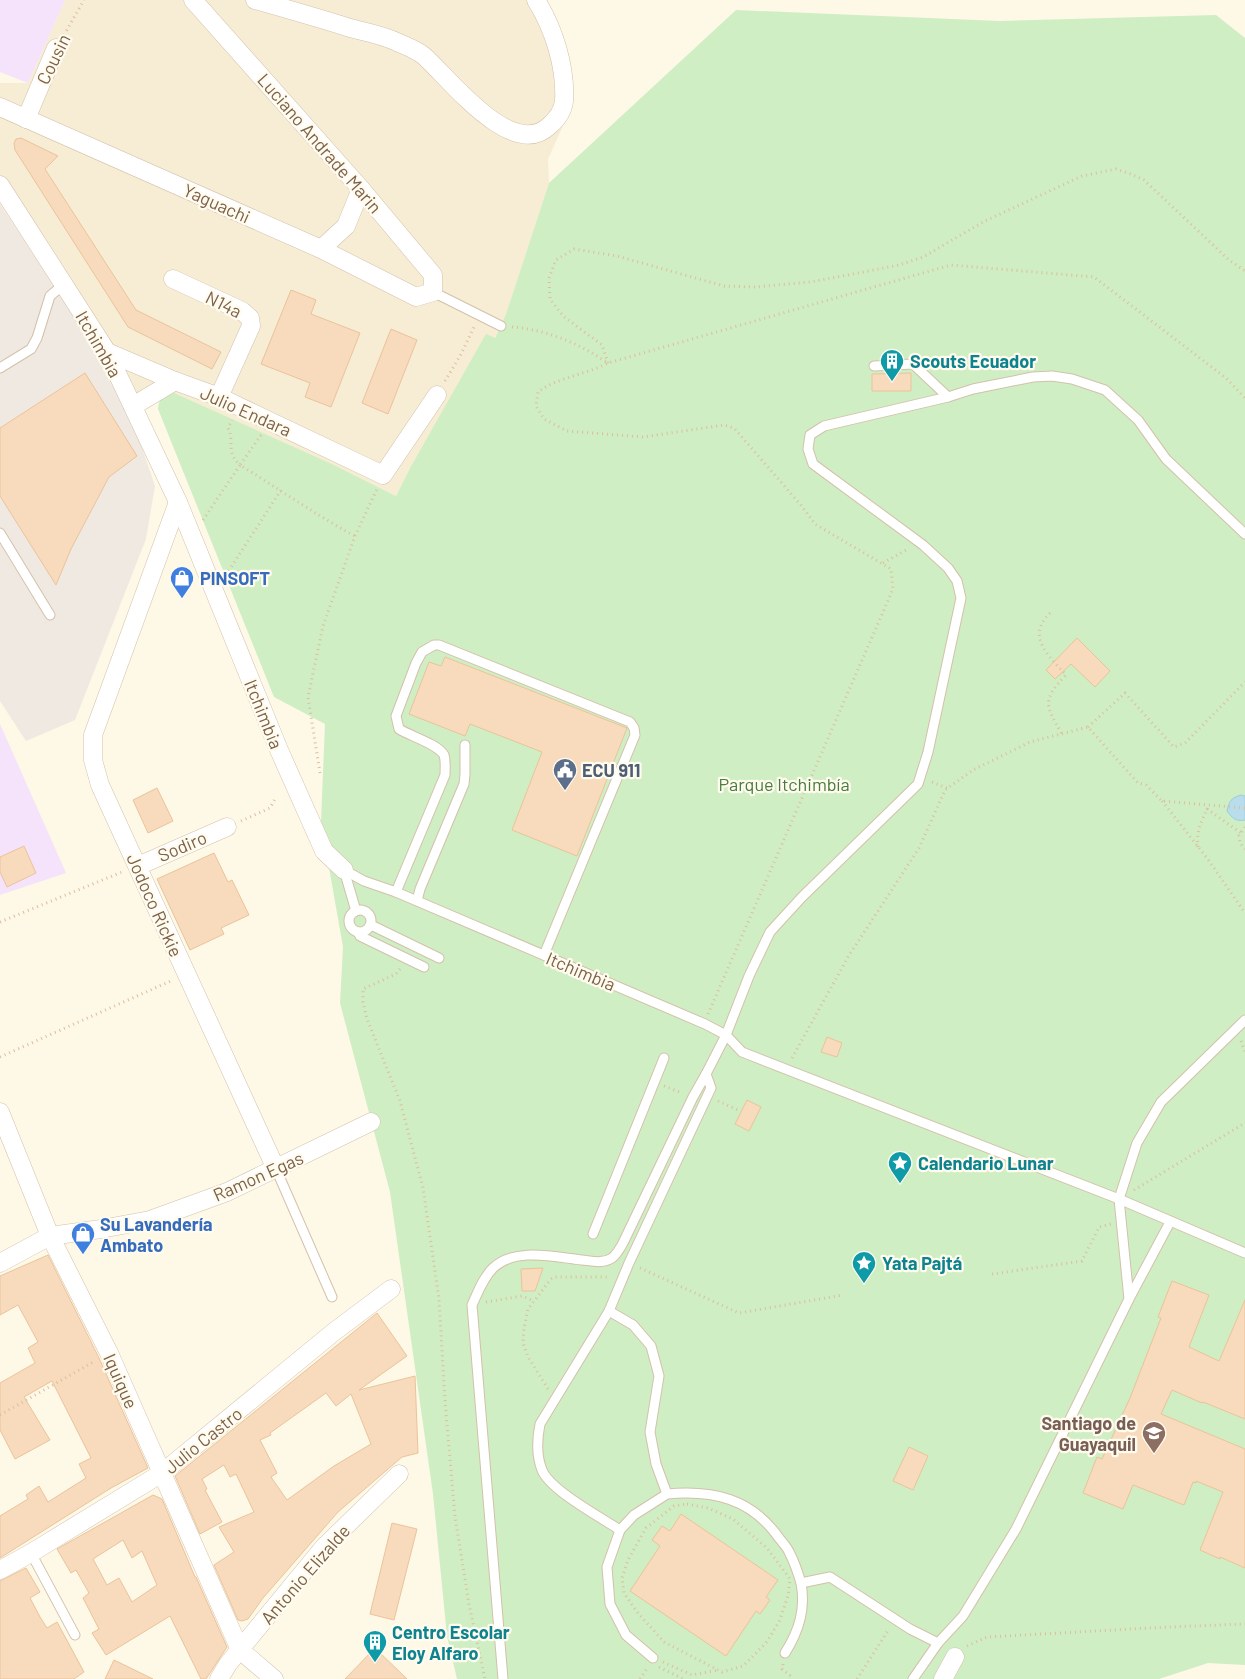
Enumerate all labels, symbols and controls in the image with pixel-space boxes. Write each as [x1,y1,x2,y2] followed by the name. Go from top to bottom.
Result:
[31,30,75,88] street label: Cousin
[253,69,387,217] street label: Luciano Andrade Marin
[180,179,254,227] street label: Yaguachi
[202,286,246,322] street label: N14a
[71,307,127,381] street label: Itchimbia
[879,348,905,382] building icon: Scouts Ecuador
[910,350,1036,372] place label: Scouts Ecuador
[197,381,295,441] street label: Julio Endara
[169,565,195,599] shop icon: PINSOFT
[200,567,270,589] place label: PINSOFT
[240,676,288,752] street label: Itchimbia
[552,757,578,791] public building icon: ECU 911
[582,759,640,781] place label: ECU 911
[718,773,850,795] park label: Parque Itchimbía
[154,826,210,866] street label: Sodiro
[122,850,188,960] street label: Jodoco Rickie
[543,947,619,995] street label: Itchimbia
[209,1146,307,1206] street label: Ramon Egas
[887,1150,913,1184] place icon: Calendario Lunar
[918,1152,1054,1174] place label: Calendario Lunar
[100,1213,213,1256] place label: Su Lavandería Ambato
[70,1221,96,1255] shop icon: Su Lavandería Ambato
[851,1250,877,1284] place icon: Yata Pajtá
[882,1252,962,1274] place label: Yata Pajtá
[99,1350,143,1412] street label: Iquique
[160,1402,246,1478] street label: Julio Castro
[1041,1412,1136,1455] place label: Santiago de Guayaquil
[1141,1420,1167,1454] school or university icon: Santiago de Guayaquil
[256,1520,354,1628] street label: Antonio Elizalde
[392,1621,510,1664] place label: Centro Escolar Eloy Alfaro
[362,1629,388,1663] building icon: Centro Escolar Eloy Alfaro

